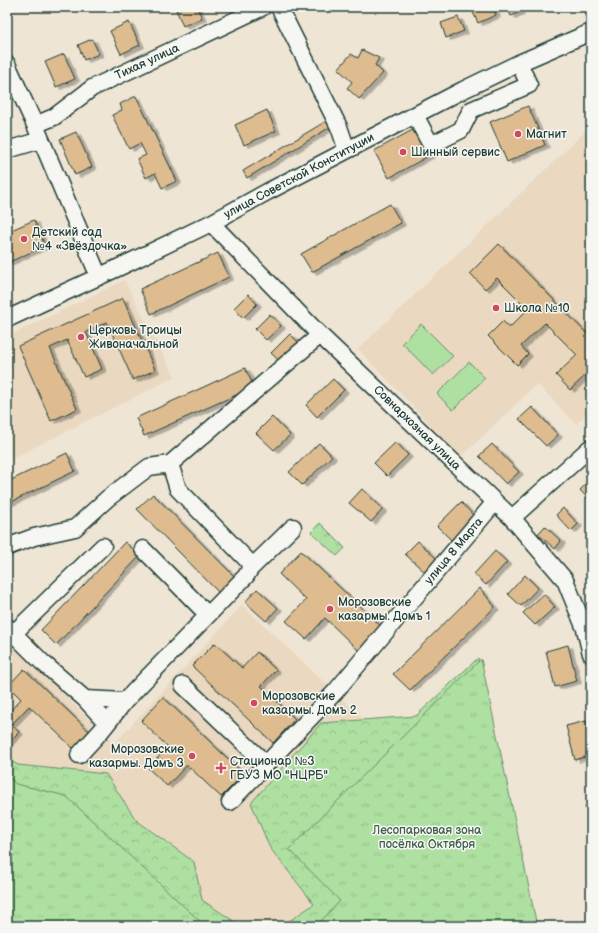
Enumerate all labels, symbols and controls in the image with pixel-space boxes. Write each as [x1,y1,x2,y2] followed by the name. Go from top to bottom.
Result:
[112,41,182,83] street label: Тихая улица
[526,127,567,142] place label: Магнит
[513,129,523,139] marker: Магнит
[221,130,377,222] street label: улица Советской Конституции
[411,145,500,160] place label: Шинный сервис
[398,147,408,157] marker: Шинный сервис
[32,225,127,254] place label: Детский сад №4 «Звёздочка»
[19,234,29,244] marker: Детский сад №4 «Звёздочка»
[504,301,570,316] place label: Школа №10
[491,303,501,313] marker: Школа №10
[89,323,182,352] place label: Церковь Троицы Живоначальной
[76,332,86,342] marker: Церковь Троицы Живоначальной
[370,383,464,473] street label: Совнархозная улица
[422,514,486,588] street label: улица 8 Марта
[338,595,430,624] place label: Морозовские казармы. Домъ 1
[325,604,335,614] marker: Морозовские казармы. Домъ 1
[262,689,357,718] place label: Морозовские казармы. Домъ 2
[249,698,259,708] marker: Морозовские казармы. Домъ 2
[89,742,184,771] place label: Морозовские казармы. Домъ 3
[187,751,197,761] marker: Морозовские казармы. Домъ 3
[230,754,328,783] place label: Стационар №3 ГБУЗ МО "НЦРБ"
[215,762,227,774] marker: Стационар №3 ГБУЗ МО "НЦРБ"
[372,823,481,852] park label: Лесопарковая зона посёлка Октября

